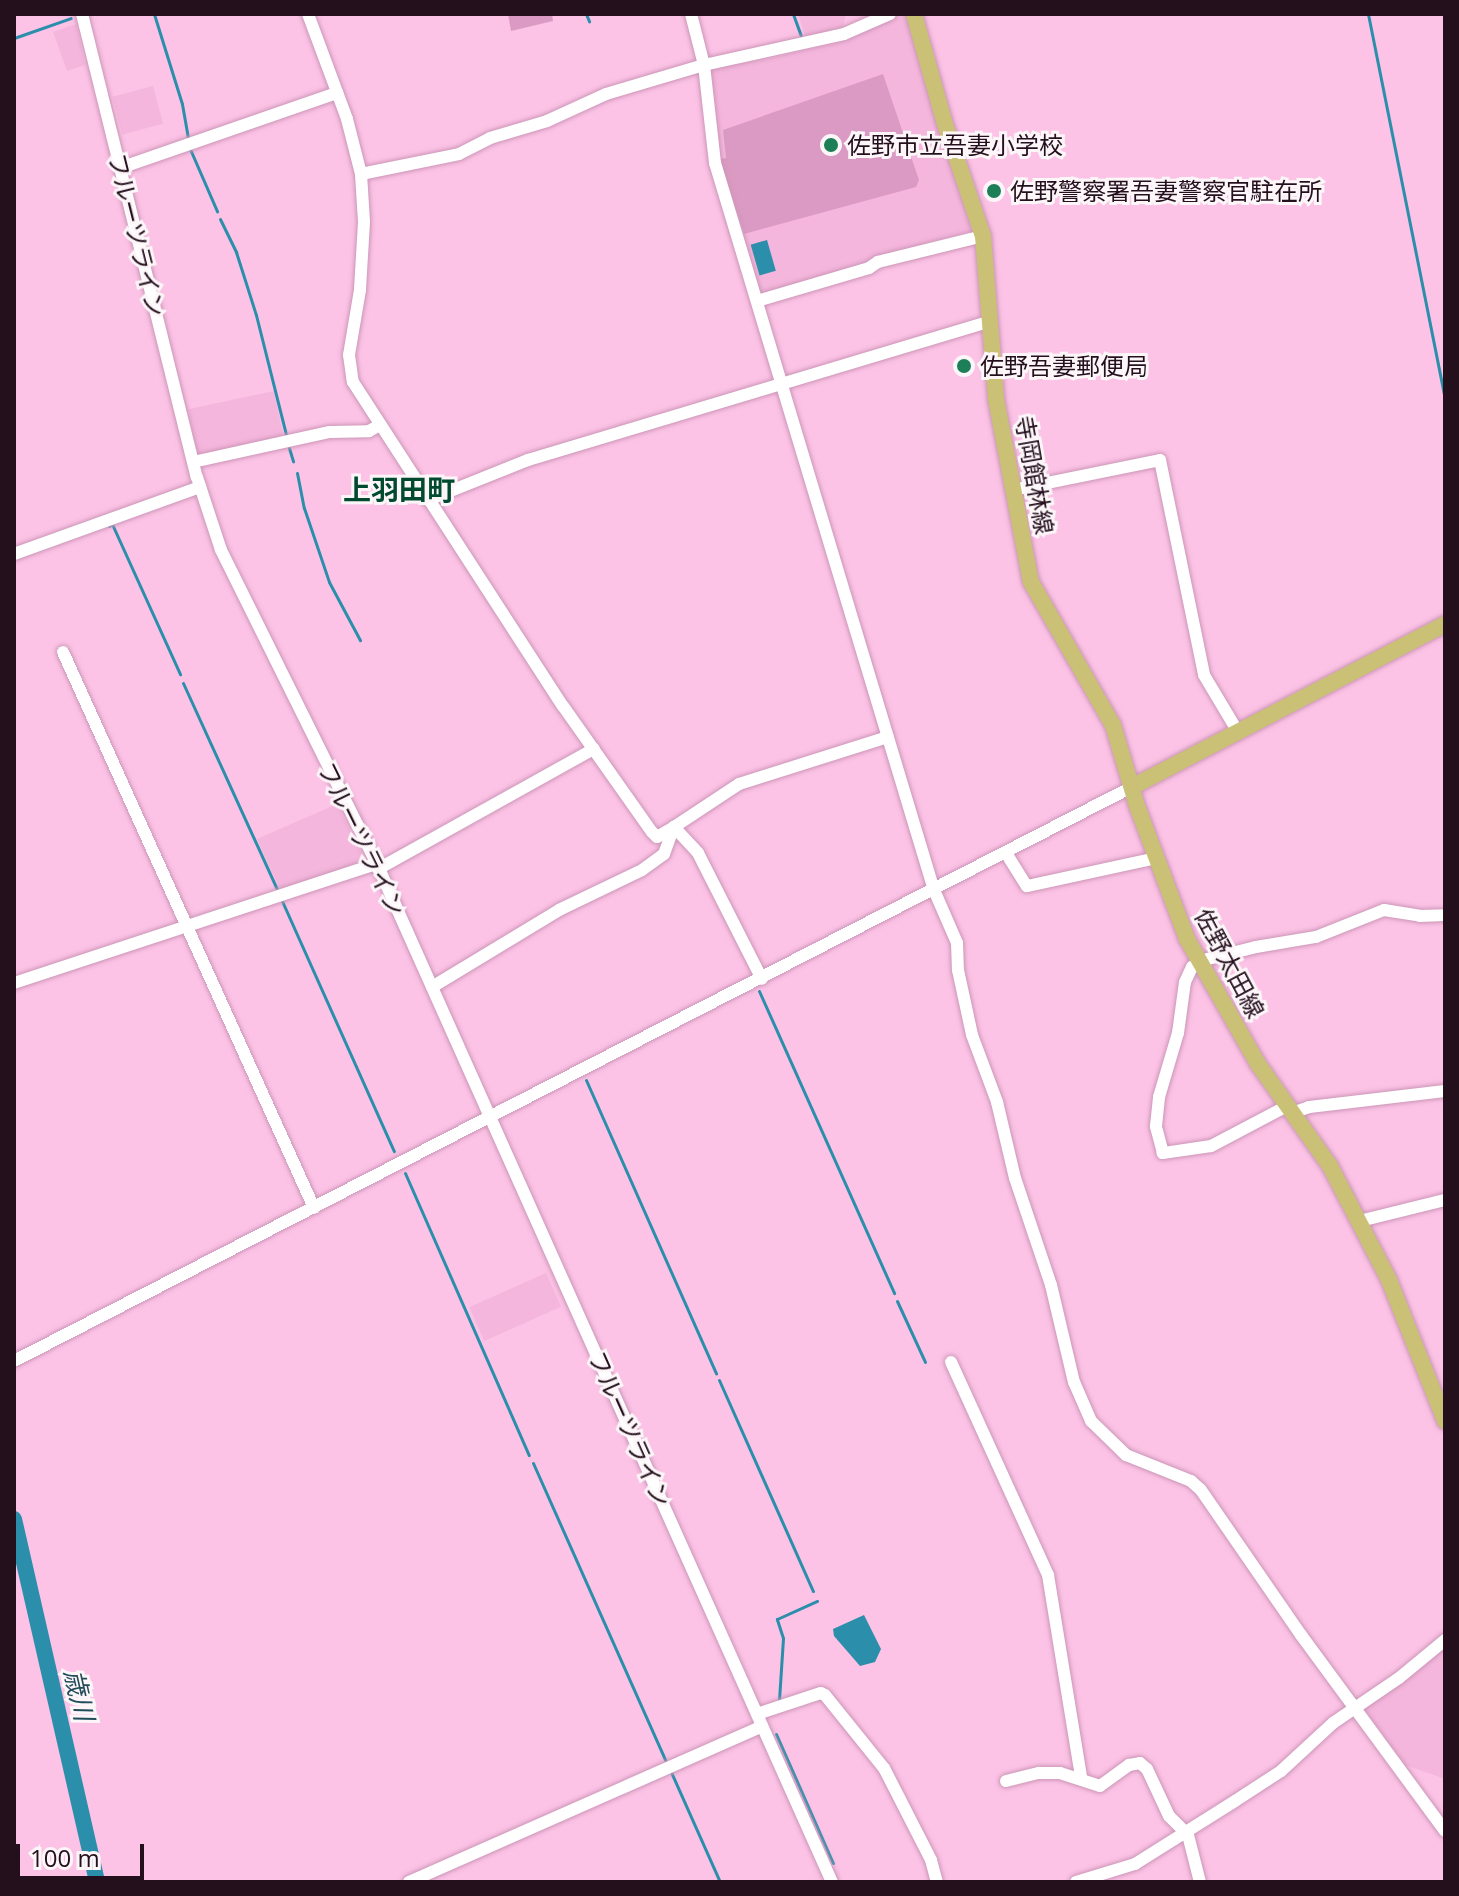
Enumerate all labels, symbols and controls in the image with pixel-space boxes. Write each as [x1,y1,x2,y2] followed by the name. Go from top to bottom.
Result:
[847,131,1063,159] place label: 佐野市立吾妻小学校
[822,136,840,154] marker: 佐野市立吾妻小学校
[103,150,171,320] street label: フルーツライン
[1010,177,1322,205] place label: 佐野警察署吾妻警察官駐在所
[985,182,1003,200] marker: 佐野警察署吾妻警察官駐在所
[980,352,1148,380] place label: 佐野吾妻郵便局
[955,357,973,375] marker: 佐野吾妻郵便局
[1010,413,1060,537] street label: 寺岡館林線
[343,472,455,506] district label: 上羽田町
[312,757,412,921] street label: フルーツライン
[1189,903,1271,1023] street label: 佐野太田線
[583,1346,677,1512] street label: フルーツライン
[58,1666,100,1724] water label: 歳川
[20,1828,148,1878] scale bar
[30,1841,100,1874] text: 100 m

